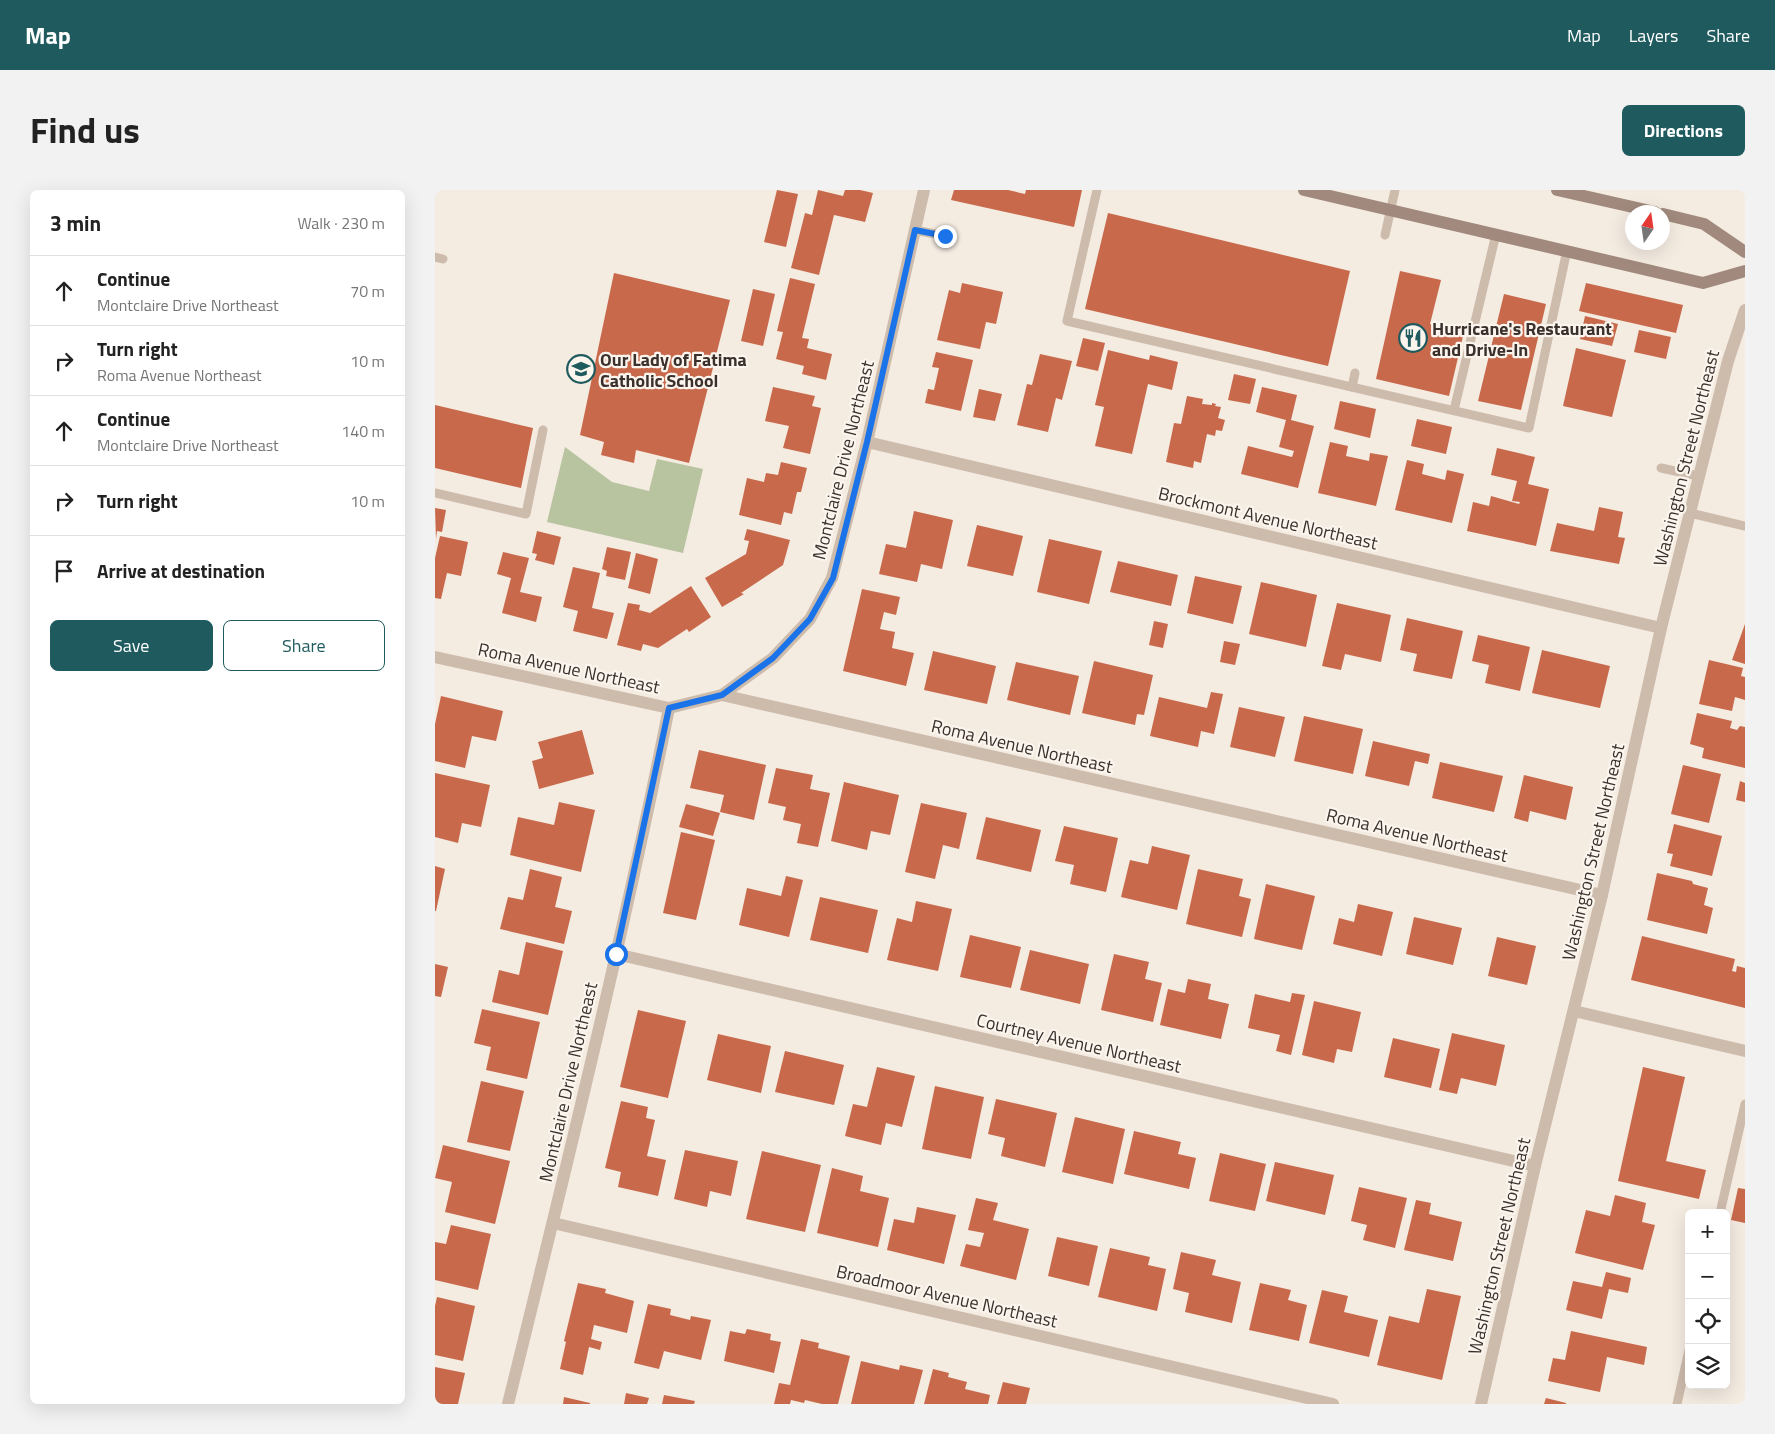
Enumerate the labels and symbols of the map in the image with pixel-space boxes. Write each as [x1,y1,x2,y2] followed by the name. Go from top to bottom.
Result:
[1625,205,1670,250] north arrow
[934,225,957,248] route end
[1432,315,1612,363] place label: Hurricane's Restaurant and Drive-In
[1398,323,1428,353] restaurant icon: Hurricane's Restaurant and Drive-In
[600,346,747,394] place label: Our Lady of Fatima Catholic School
[1646,346,1726,569] street label: Washington Street Northeast
[566,354,596,384] school or university icon: Our Lady of Fatima Catholic School
[805,357,881,562] street label: Montclaire Drive Northeast
[1156,480,1381,557] street label: Brockmont Avenue Northeast
[476,636,663,701] street label: Roma Avenue Northeast
[929,712,1116,780] street label: Roma Avenue Northeast
[1555,740,1631,963] street label: Washington Street Northeast
[1324,801,1511,869] street label: Roma Avenue Northeast
[605,943,628,966] route start
[532,979,604,1185] street label: Montclaire Drive Northeast
[974,1006,1185,1080] street label: Courtney Avenue Northeast
[1461,1134,1537,1357] street label: Washington Street Northeast
[834,1257,1061,1335] street label: Broadmoor Avenue Northeast

